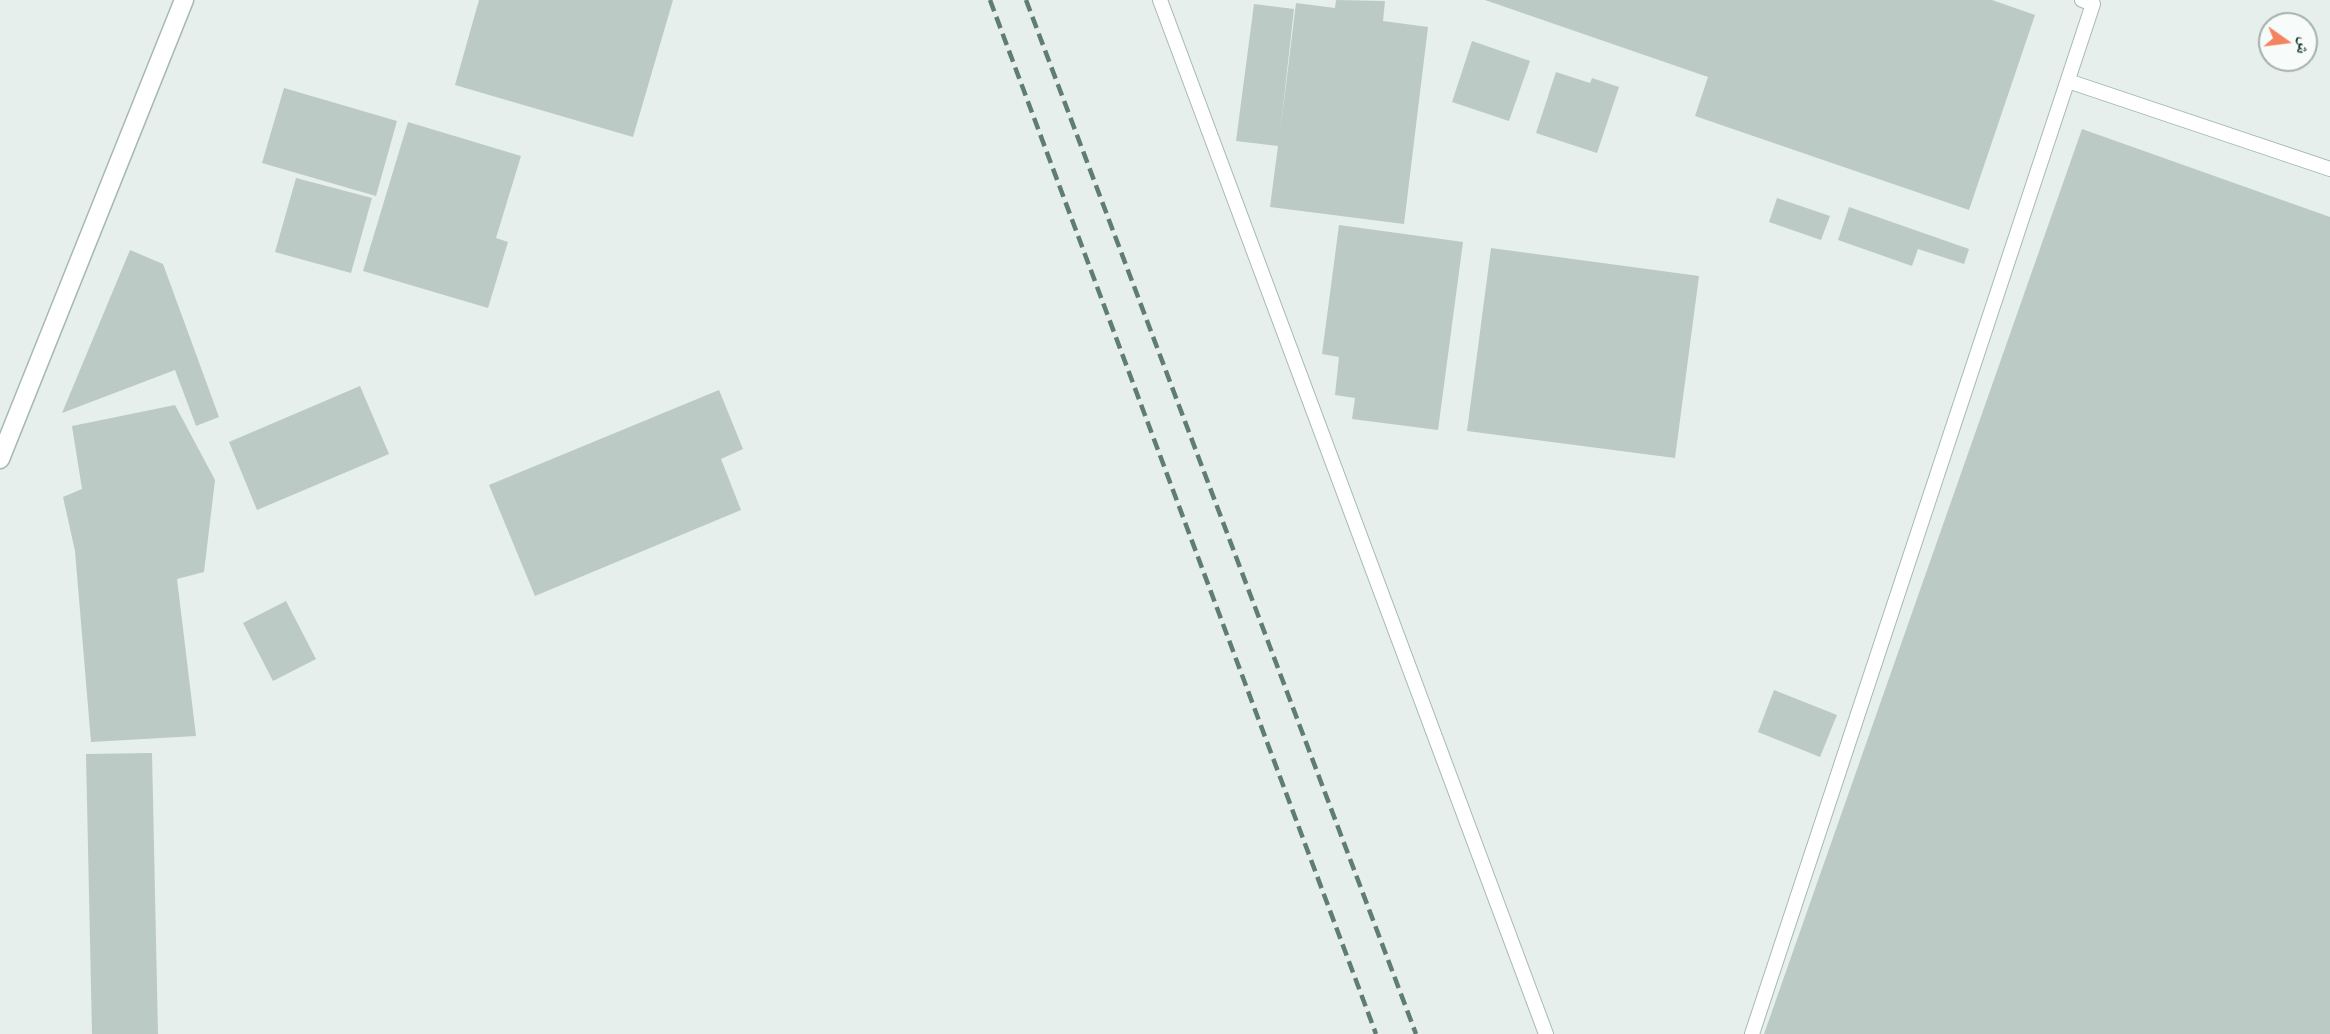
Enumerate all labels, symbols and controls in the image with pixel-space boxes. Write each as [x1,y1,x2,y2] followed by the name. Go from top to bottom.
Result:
[2258,12,2318,72] north arrow
[2293,35,2315,57] text: ش

